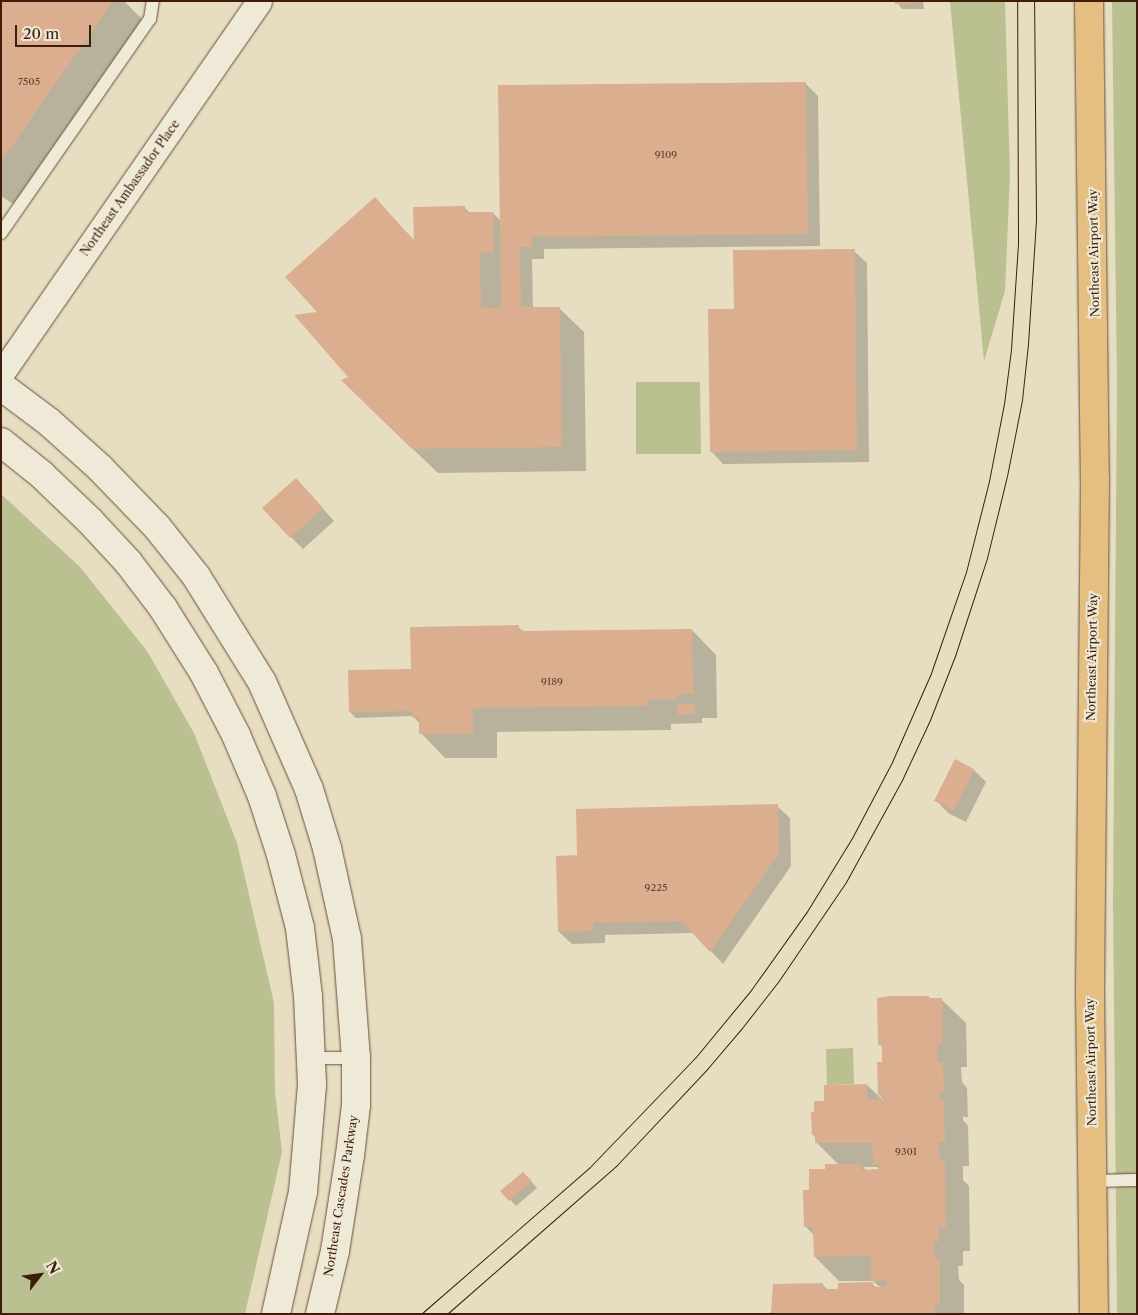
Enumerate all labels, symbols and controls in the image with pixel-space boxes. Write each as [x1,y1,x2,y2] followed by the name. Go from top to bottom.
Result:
[18,15,94,47] scale bar
[23,24,59,43] text: 20 m
[18,76,40,88] house number: 7505
[77,117,183,259] street label: Northeast Ambassador Place
[655,149,677,161] house number: 9109
[1086,188,1102,318] street label: Northeast Airport Way
[1084,592,1100,722] street label: Northeast Airport Way
[541,676,563,688] house number: 9189
[645,882,667,894] house number: 9225
[1083,997,1099,1127] street label: Northeast Airport Way
[321,1114,361,1278] street label: Northeast Cascades Parkway
[895,1146,917,1158] house number: 9301
[15,1250,65,1300] north arrow
[42,1258,64,1277] text: N

